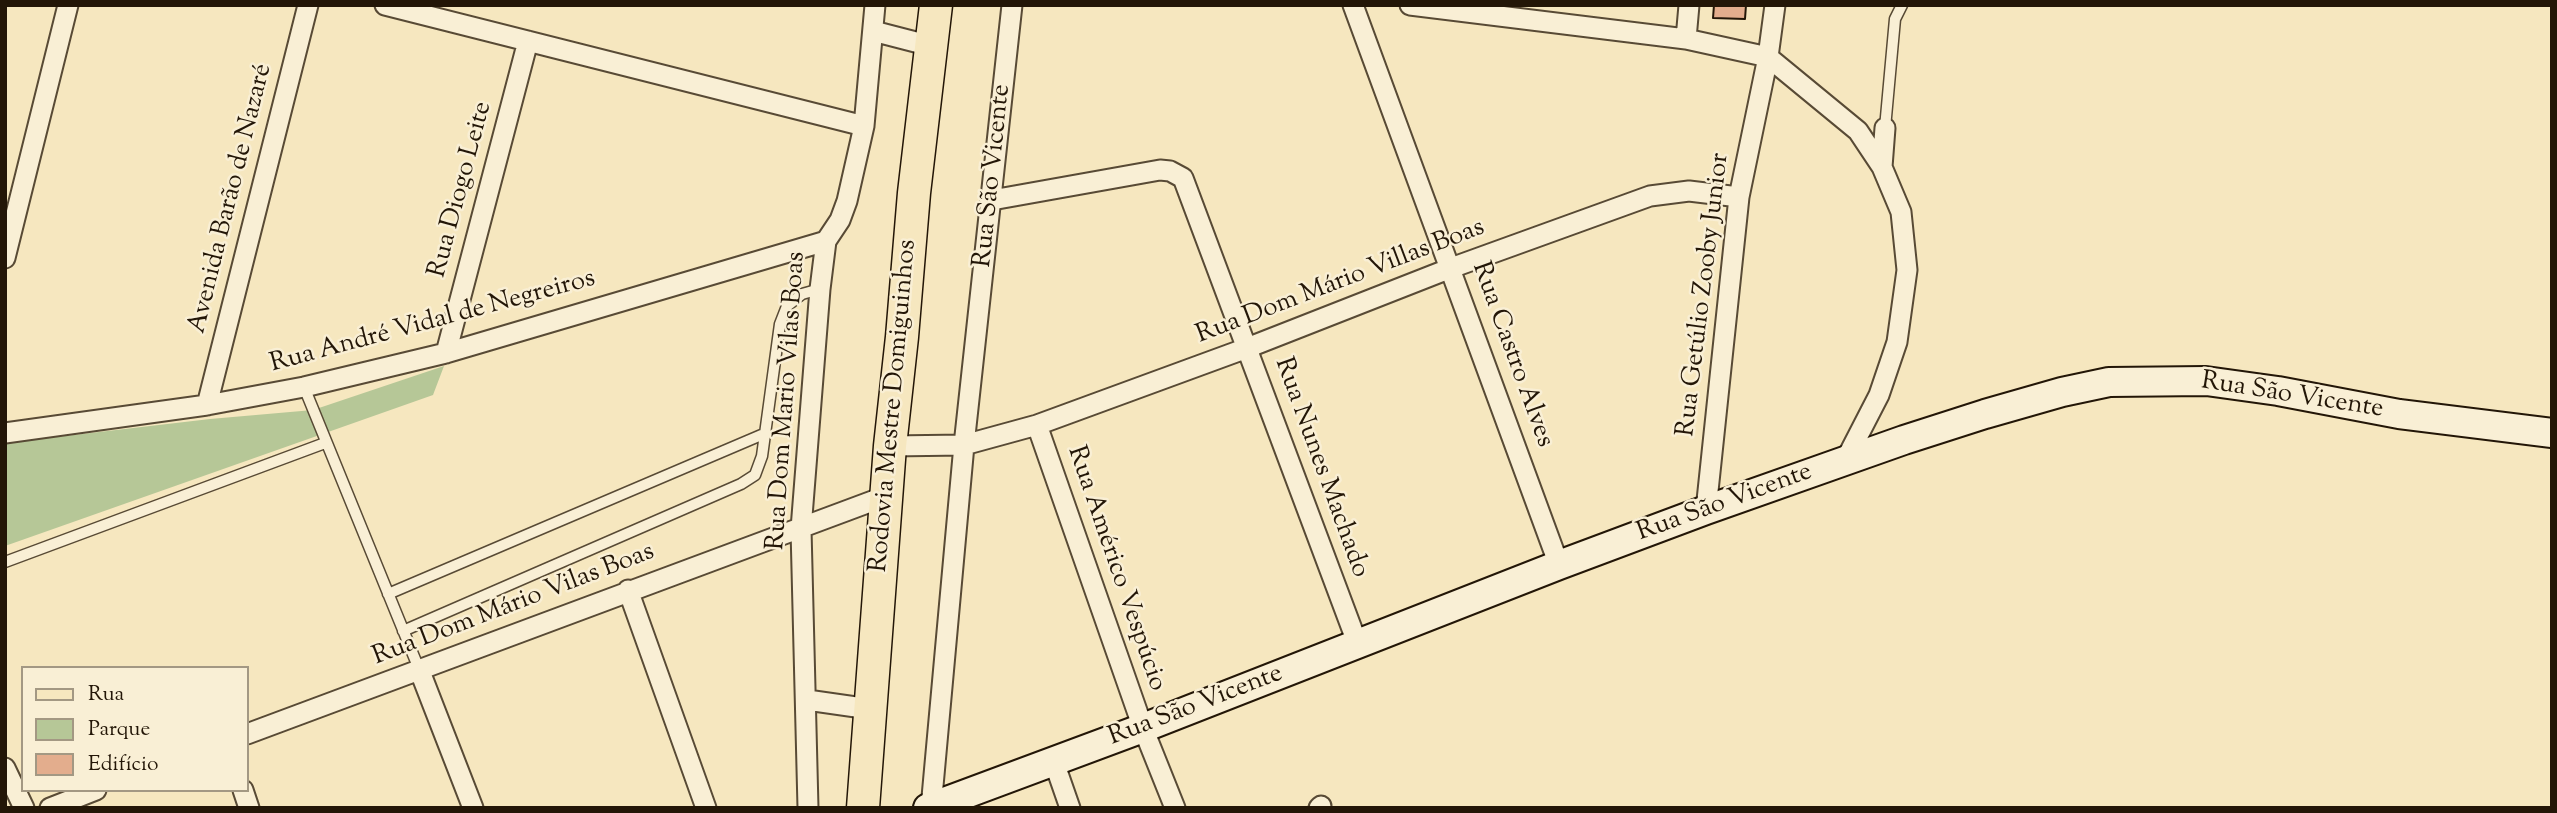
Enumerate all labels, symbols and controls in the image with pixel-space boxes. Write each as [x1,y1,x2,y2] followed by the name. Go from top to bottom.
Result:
[183,61,281,337] street label: Avenida Barão de Nazaré
[969,83,1019,269] street label: Rua São Vicente
[424,99,500,281] street label: Rua Diogo Leite
[1672,151,1738,439] street label: Rua Getúlio Zooby Junior
[1192,214,1490,352] street label: Rua Dom Mário Villas Boas
[865,238,925,574] street label: Rodovia Mestre Domiguinhos
[762,251,814,551] street label: Rua Dom Mario Vilas Boas
[1463,258,1559,452] street label: Rua Castro Alves
[267,265,599,381] street label: Rua André Vidal de Negreiros
[1266,354,1374,582] street label: Rua Nunes Machado
[2199,367,2385,427] street label: Rua São Vicente
[1058,443,1172,695] street label: Rua Américo Vespúcio
[1633,458,1817,550] street label: Rua São Vicente
[369,538,659,674] street label: Rua Dom Mário Vilas Boas
[1105,659,1287,755] street label: Rua São Vicente
[21,666,248,792] legend
[88,680,124,710] text: Rua
[88,715,150,745] text: Parque
[88,750,158,780] text: Edifício

